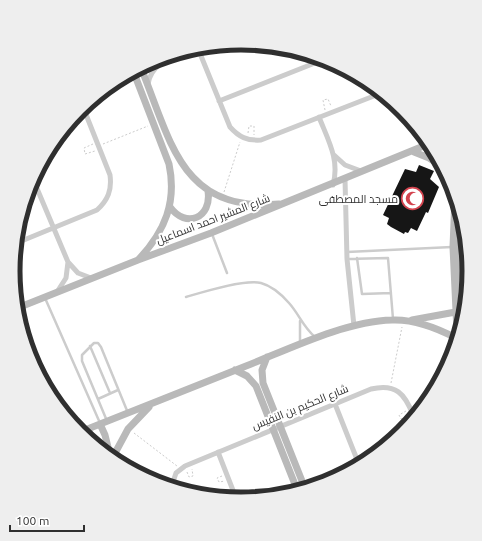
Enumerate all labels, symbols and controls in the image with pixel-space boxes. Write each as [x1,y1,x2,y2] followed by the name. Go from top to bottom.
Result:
[400,186,426,212] mosque icon: مسجد المصطفى
[154,192,272,248] street label: شارع المشير احمد اسماعيل
[319,193,398,206] place label: مسجد المصطفى
[250,382,351,434] street label: شارع الحكيم بن النفيس
[10,507,84,533] scale bar
[16,514,49,527] text: 100 m

